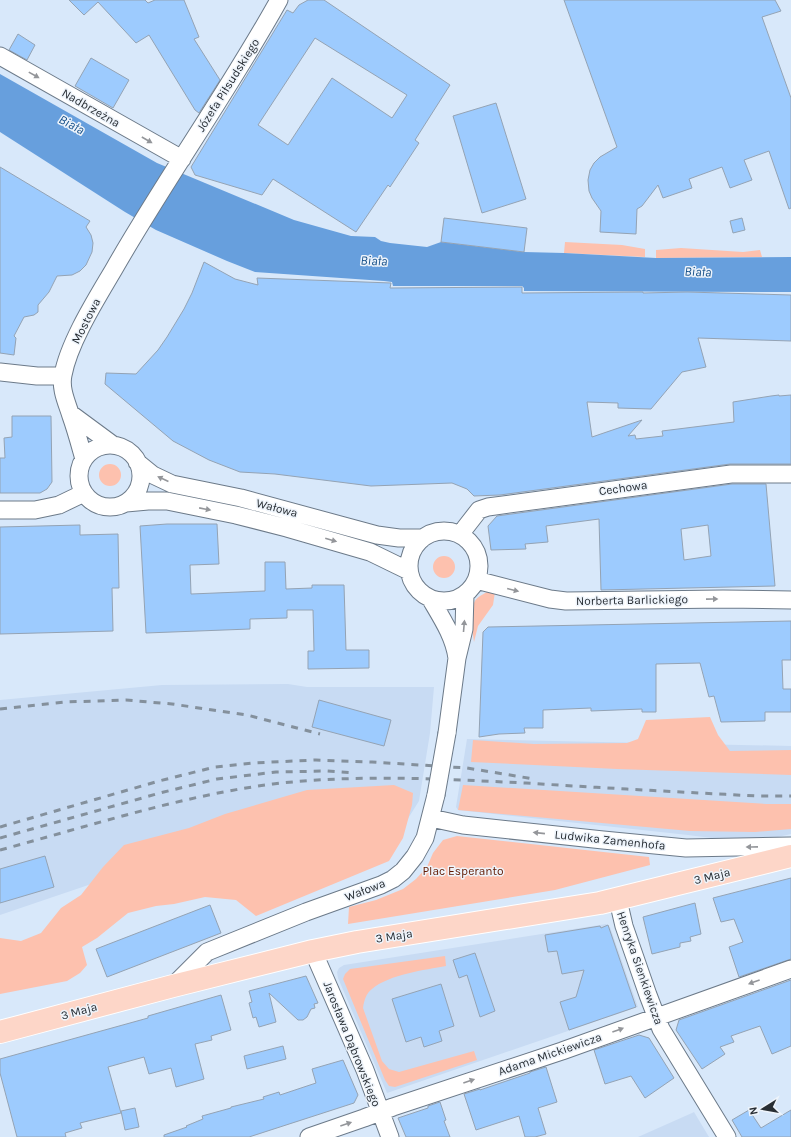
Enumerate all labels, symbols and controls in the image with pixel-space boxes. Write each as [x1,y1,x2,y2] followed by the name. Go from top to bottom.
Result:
[194,36,262,134] street label: Józefa Piłsudskiego
[28,71,40,78] one-way arrow
[59,86,123,130] street label: Nadbrzeżna
[56,111,88,138] water label: Biała
[141,136,153,143] one-way arrow
[360,253,388,268] water label: Biała
[684,264,712,279] water label: Biała
[69,296,103,346] street label: Mostowa
[156,476,168,482] one-way arrow
[598,478,648,498] street label: Cechowa
[255,496,299,520] street label: Wałowa
[199,506,211,512] one-way arrow
[325,537,337,543] one-way arrow
[508,587,520,593] one-way arrow
[576,592,688,608] street label: Norberta Barlickiego
[706,596,719,602] one-way arrow
[460,620,467,632] one-way arrow
[554,827,666,853] street label: Ludwika Zamenhofa
[533,830,545,836] one-way arrow
[746,843,758,850] one-way arrow
[422,864,504,878] park label: Plac Esperanto
[692,865,732,887] street label: 3 Maja
[343,876,387,904] street label: Wałowa
[614,909,666,1027] street label: Henryka Sienkiewicza
[375,926,413,946] street label: 3 Maja
[320,979,384,1109] street label: Jarosława Dąbrowskiego
[748,979,760,985] one-way arrow
[59,999,99,1023] street label: 3 Maja
[613,1027,625,1033] one-way arrow
[496,1030,604,1078] street label: Adama Mickiewicza
[463,1078,475,1084] one-way arrow
[743,1089,783,1129] north arrow
[747,1106,761,1116] text: N
[341,1121,353,1127] one-way arrow

